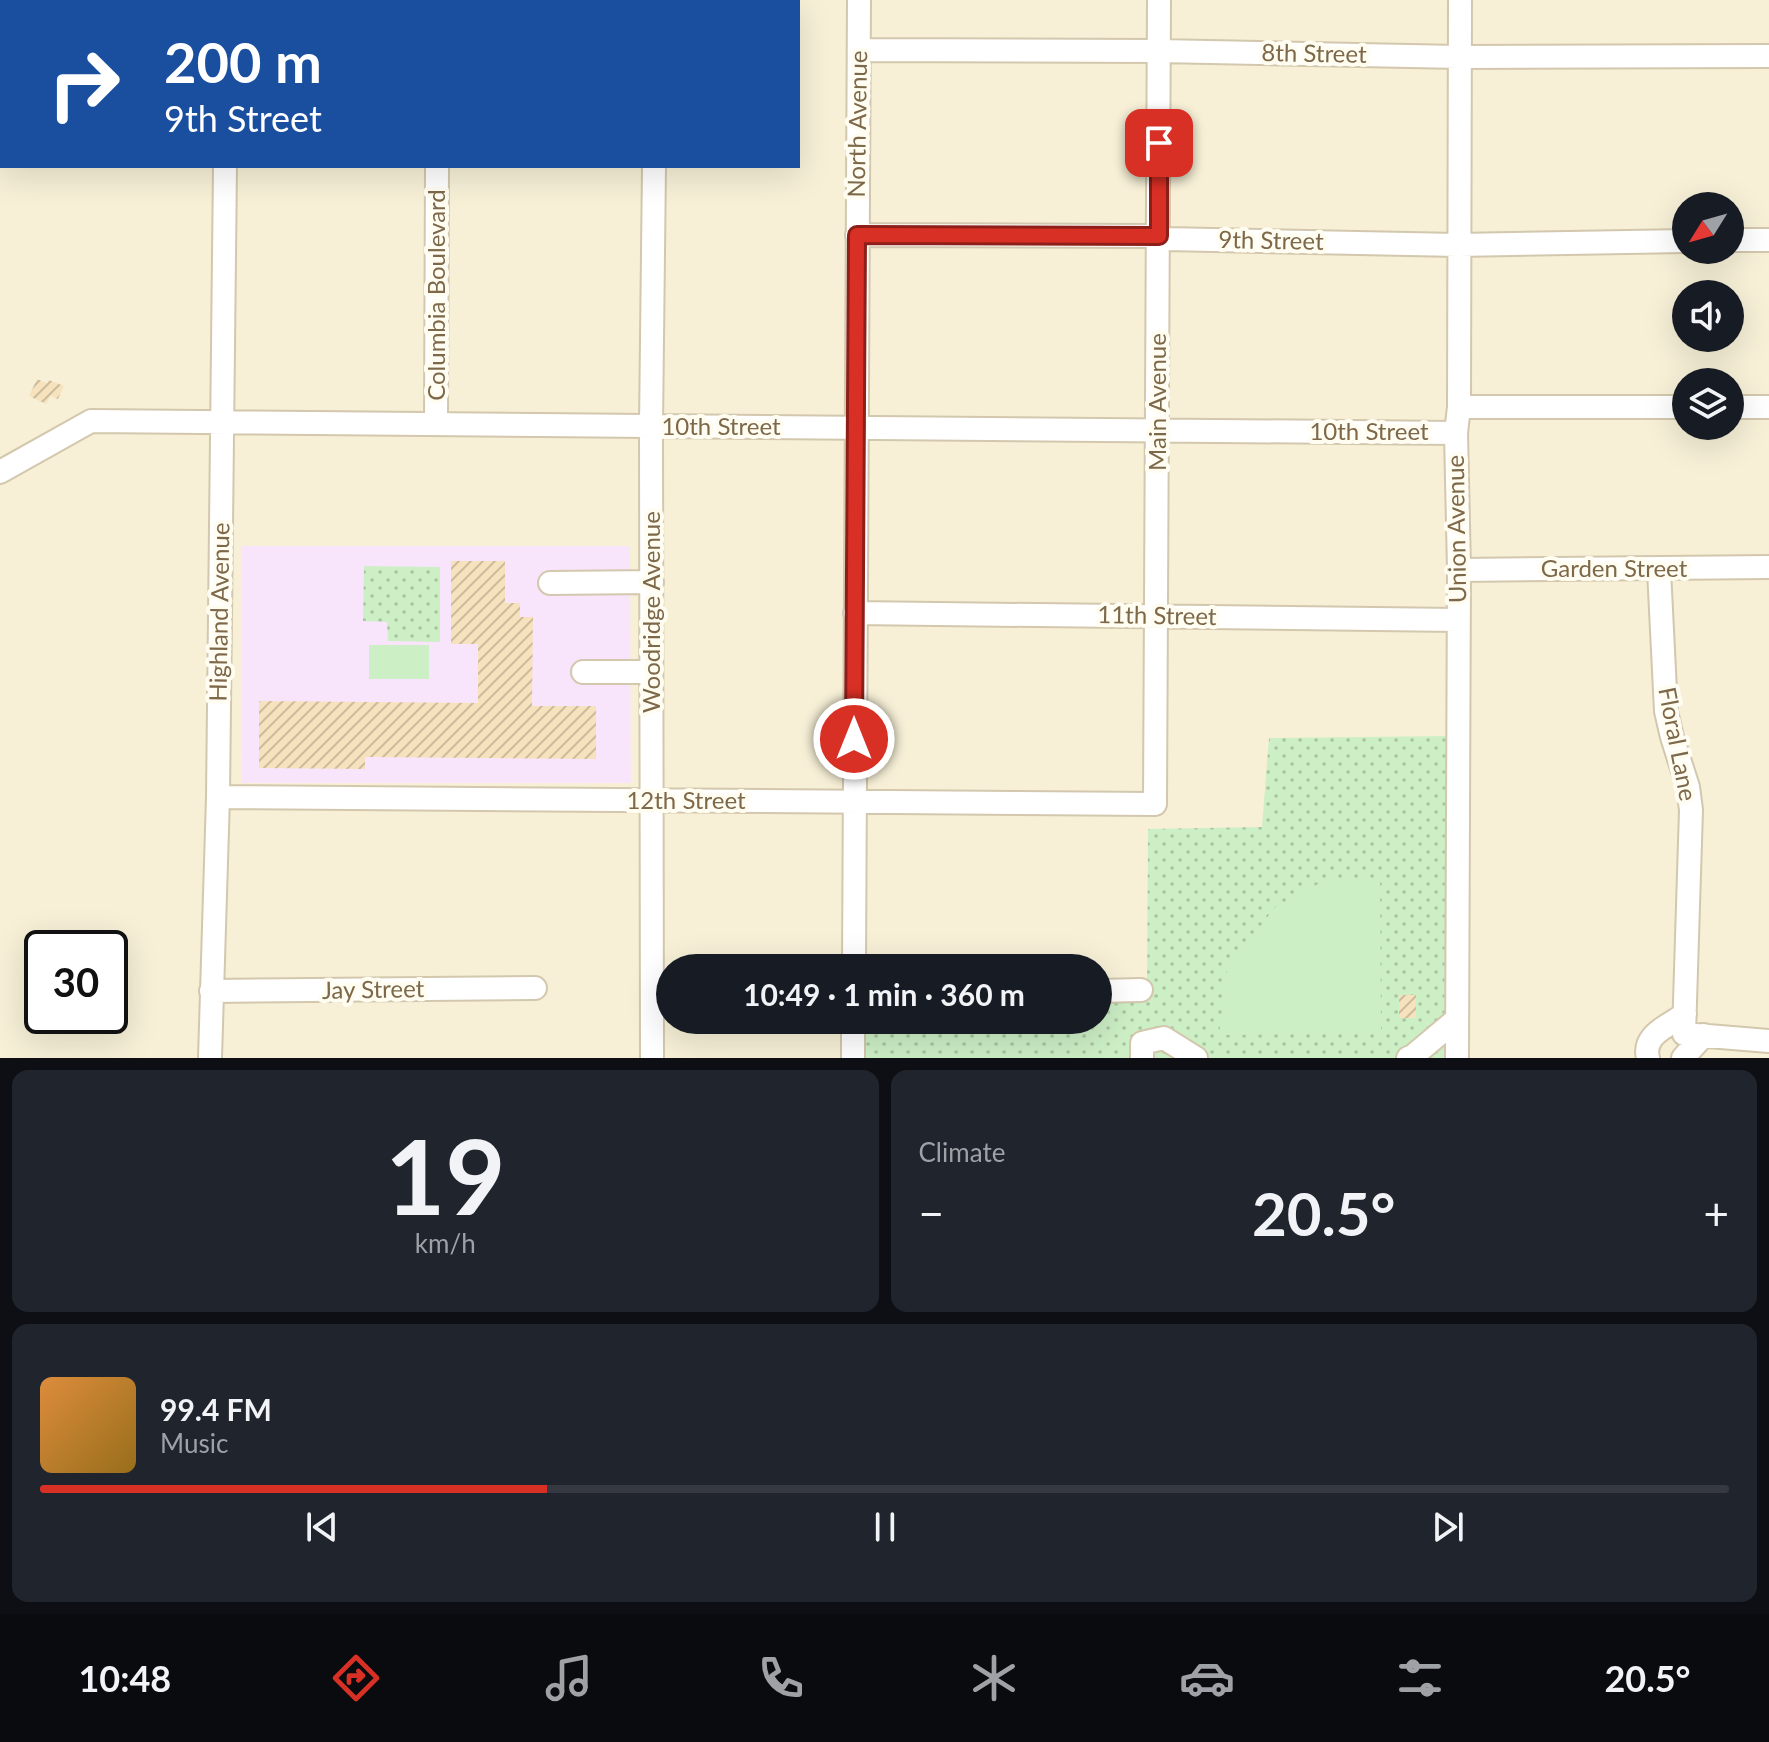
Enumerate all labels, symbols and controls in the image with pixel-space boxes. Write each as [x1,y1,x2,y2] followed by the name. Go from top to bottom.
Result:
[164,28,322,95] text: 200 m
[32,32,136,136] icon: right
[1261,37,1367,68] street label: 8th Street
[841,50,872,198] street label: North Avenue
[164,96,322,140] text: 9th Street
[1125,109,1193,177] pin
[1137,121,1181,165] icon: arrive
[421,189,450,401] street label: Columbia Boulevard
[1672,192,1744,264] north arrow
[1672,192,1744,440] map controls
[1218,224,1324,255] street label: 9th Street
[1672,280,1744,352] button: sound
[1142,333,1171,471] street label: Main Avenue
[1672,368,1744,440] button: layers
[661,411,781,440] street label: 10th Street
[1309,416,1429,445] street label: 10th Street
[1440,455,1471,603] street label: Union Avenue
[636,511,665,713] street label: Woodridge Avenue
[202,522,235,702] street label: Highland Avenue
[1541,553,1688,582] street label: Garden Street
[1097,599,1217,630] street label: 11th Street
[1653,684,1704,803] street label: Floral Lane
[812,697,896,781] position arrow
[626,785,746,814] street label: 12th Street
[24,930,128,1034] speed limit sign: 30
[322,973,425,1004] street label: Jay Street
[743,976,1025,1012] text: 10:49 · 1 min · 360 m
[385,1112,506,1237] text: 19
[919,1136,1005,1168] text: Climate
[1252,1177,1396,1249] text: 20.5°
[919,1187,944,1239] text: −
[1703,1187,1729,1239] text: +
[415,1227,476,1259] text: km/h
[160,1391,272,1427] text: 99.4 FM
[160,1427,228,1459] text: Music
[300,1505,344,1549] icon: previous
[863,1505,907,1549] icon: pause
[1426,1505,1470,1549] icon: next
[328,1650,384,1706] icon: directions
[541,1650,597,1706] icon: music
[753,1650,809,1706] icon: phone
[966,1650,1022,1706] icon: climate
[1179,1650,1235,1706] icon: car
[1392,1650,1448,1706] icon: filters
[78,1656,171,1700] text: 10:48
[1604,1656,1691,1700] text: 20.5°

